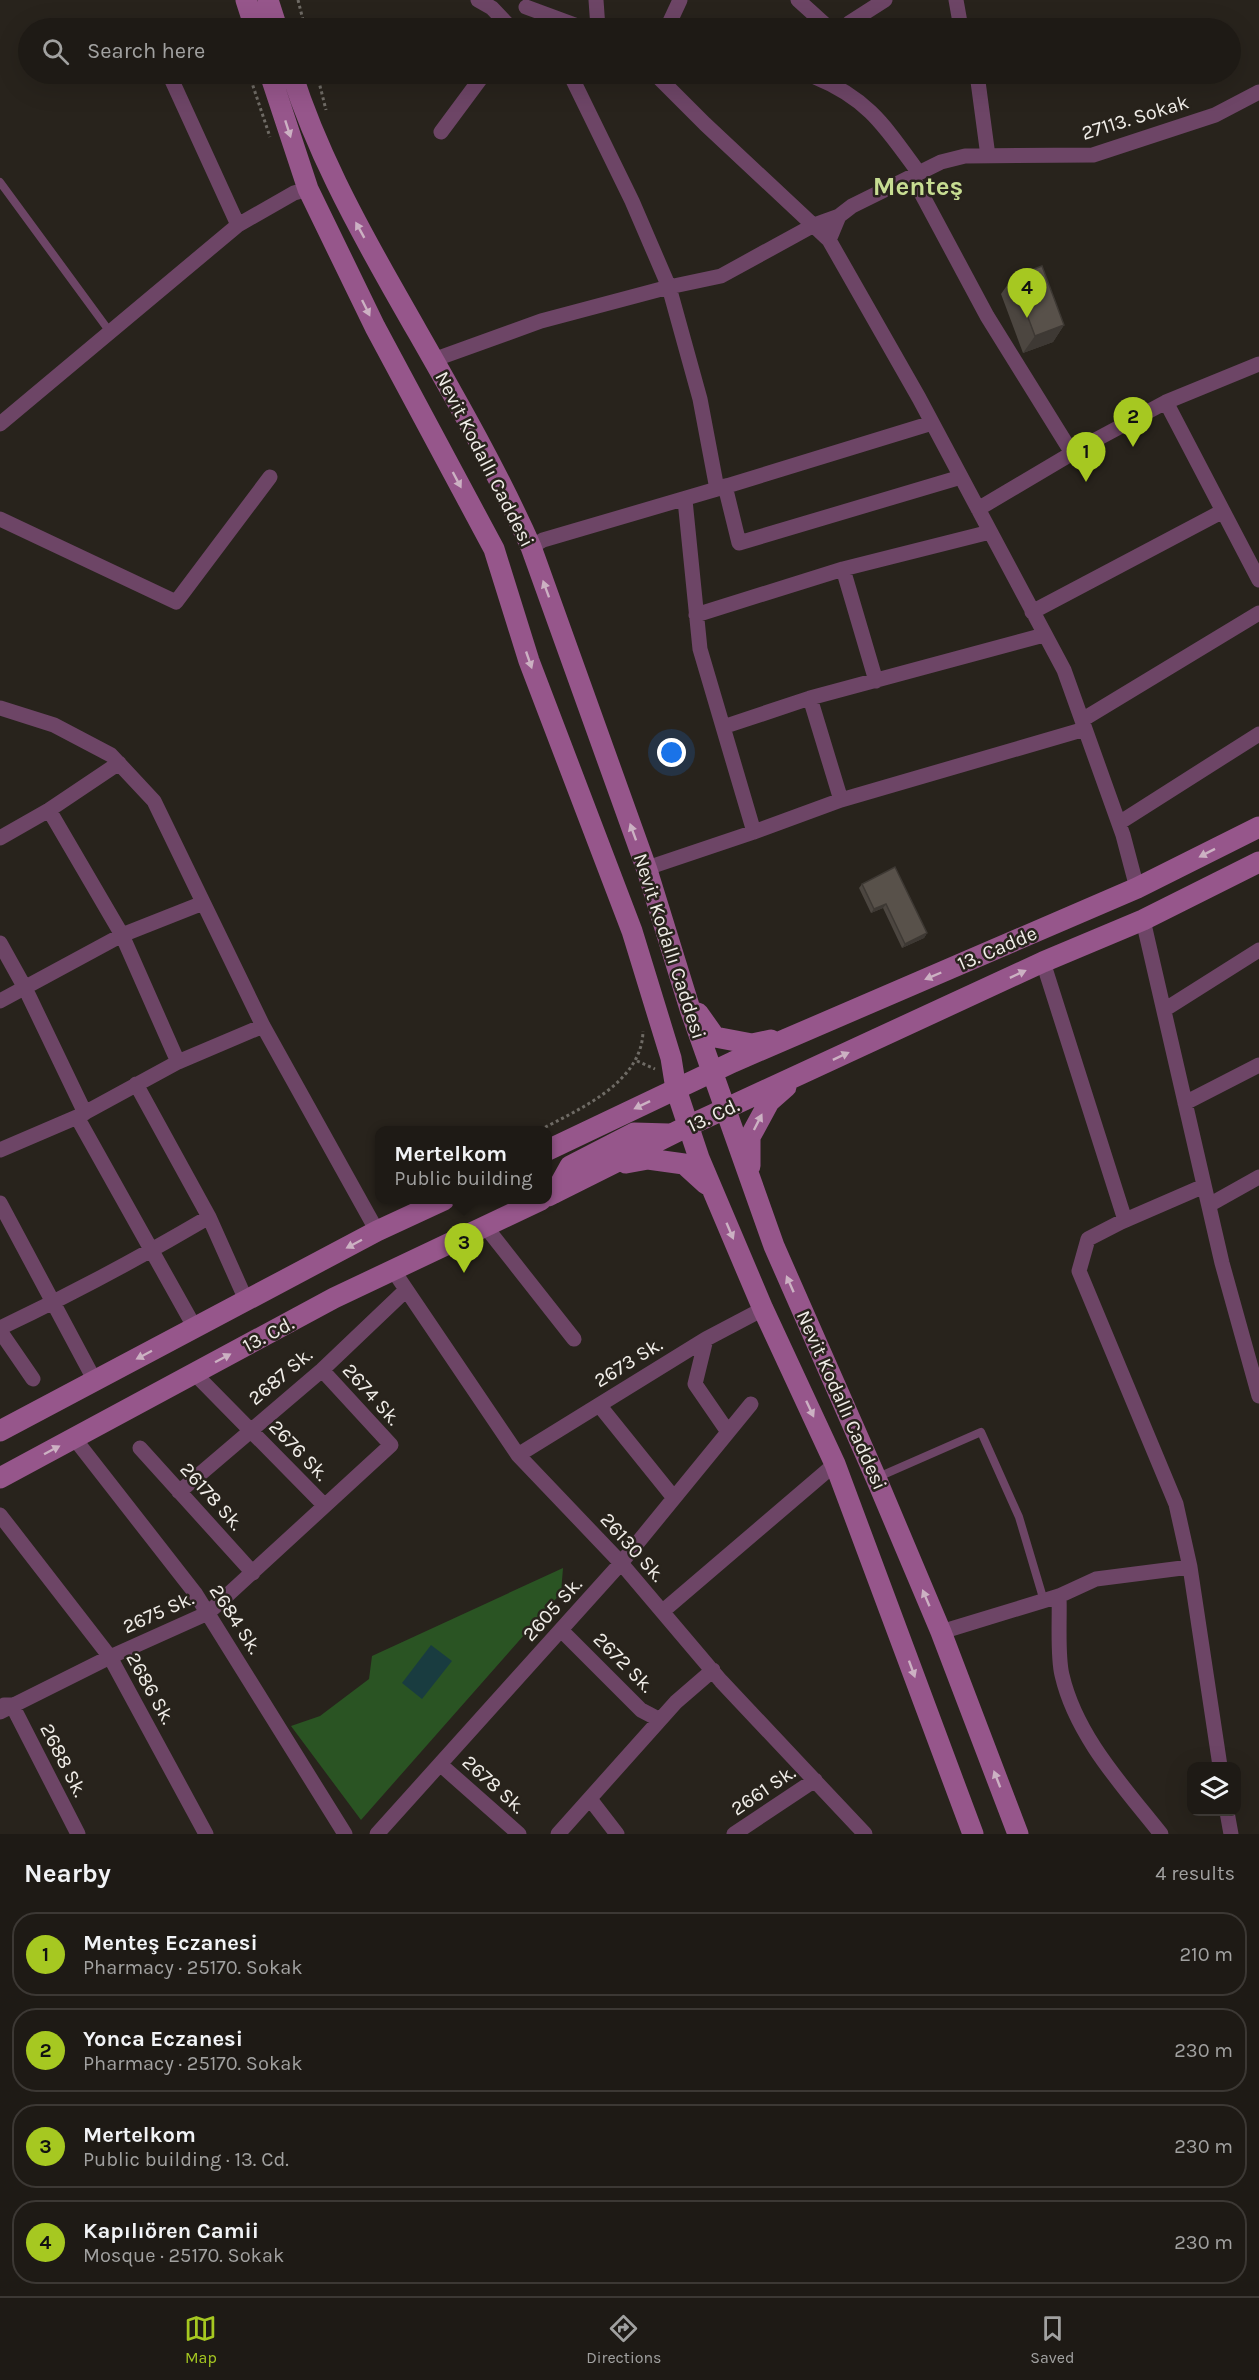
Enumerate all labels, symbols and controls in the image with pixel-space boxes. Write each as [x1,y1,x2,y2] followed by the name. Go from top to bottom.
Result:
[18,18,1241,84] search box
[39,35,72,68] icon: search
[87,38,205,64] text: Search here
[1079,90,1192,145] street label: 27113. Sokak
[284,120,294,138] one-way arrow
[873,171,963,202] district label: Menteş
[355,221,365,238] one-way arrow
[1008,268,1046,318] pin: 4
[361,299,371,316] one-way arrow
[430,368,539,551] street label: Nevit Kodallı Caddesi
[1114,398,1152,447] pin: 2
[1066,432,1106,482] pin: 1
[452,472,462,489] one-way arrow
[541,580,551,598] one-way arrow
[525,651,535,669] one-way arrow
[657,738,686,767] your location
[628,823,638,841] one-way arrow
[1198,848,1215,858] one-way arrow
[629,850,710,1042] street label: Nevit Kodallı Caddesi
[954,921,1040,975] street label: 13. Cadde
[1009,969,1026,978] one-way arrow
[924,972,942,981] one-way arrow
[832,1051,849,1060] one-way arrow
[684,1094,743,1137] street label: 13. Cd.
[633,1101,650,1110] one-way arrow
[753,1113,763,1130] one-way arrow
[375,1126,552,1204] popup
[394,1141,507,1167] text: Mertelkom
[394,1167,533,1190] text: Public building
[725,1223,735,1241] one-way arrow
[444,1224,484,1273] pin: 3
[345,1239,362,1249] one-way arrow
[786,1275,795,1292] one-way arrow
[792,1307,891,1493] street label: Nevit Kodallı Caddesi
[239,1312,298,1357] street label: 13. Cd.
[590,1333,667,1392] street label: 2673 Sk.
[244,1343,317,1410] street label: 2687 Sk.
[135,1350,152,1360] one-way arrow
[215,1353,232,1363] one-way arrow
[338,1359,405,1430] street label: 2674 Sk.
[806,1401,815,1418] one-way arrow
[264,1415,333,1486] street label: 2676 Sk.
[43,1445,60,1455] one-way arrow
[175,1458,248,1535] street label: 26178 Sk.
[596,1508,670,1587] street label: 26130 Sk.
[518,1573,587,1646] street label: 2605 Sk.
[205,1580,267,1658] street label: 2684 Sk.
[119,1587,197,1638] street label: 2675 Sk.
[921,1588,931,1606] one-way arrow
[589,1627,659,1697] street label: 2672 Sk.
[121,1648,180,1728] street label: 2686 Sk.
[907,1660,917,1678] one-way arrow
[35,1720,92,1801] street label: 2688 Sk.
[458,1750,530,1818] street label: 2678 Sk.
[727,1761,800,1820] street label: 2661 Sk.
[1187,1762,1241,1816] map controls
[1187,1762,1241,1816] button: layers
[992,1770,1002,1788] one-way arrow
[24,1858,111,1889] text: Nearby
[1155,1862,1235,1885] text: 4 results
[83,1930,258,1956] text: Menteş Eczanesi
[42,1943,49,1966] text: 1
[1179,1943,1233,1966] text: 210 m
[83,1956,302,1979] text: Pharmacy · 25170. Sokak
[83,2026,243,2052] text: Yonca Eczanesi
[39,2039,52,2062] text: 2
[1174,2039,1233,2062] text: 230 m
[83,2052,302,2075] text: Pharmacy · 25170. Sokak
[83,2122,196,2148] text: Mertelkom
[39,2135,52,2158] text: 3
[1174,2135,1233,2158] text: 230 m
[83,2148,289,2171] text: Public building · 13. Cd.
[83,2218,259,2244] text: Kapılıören Camii
[40,2231,51,2254] text: 4
[1174,2231,1233,2254] text: 230 m
[83,2244,284,2267] text: Mosque · 25170. Sokak
[184,2312,217,2367] tab: Map
[586,2312,661,2367] tab: Directions
[1030,2312,1075,2367] tab: Saved

